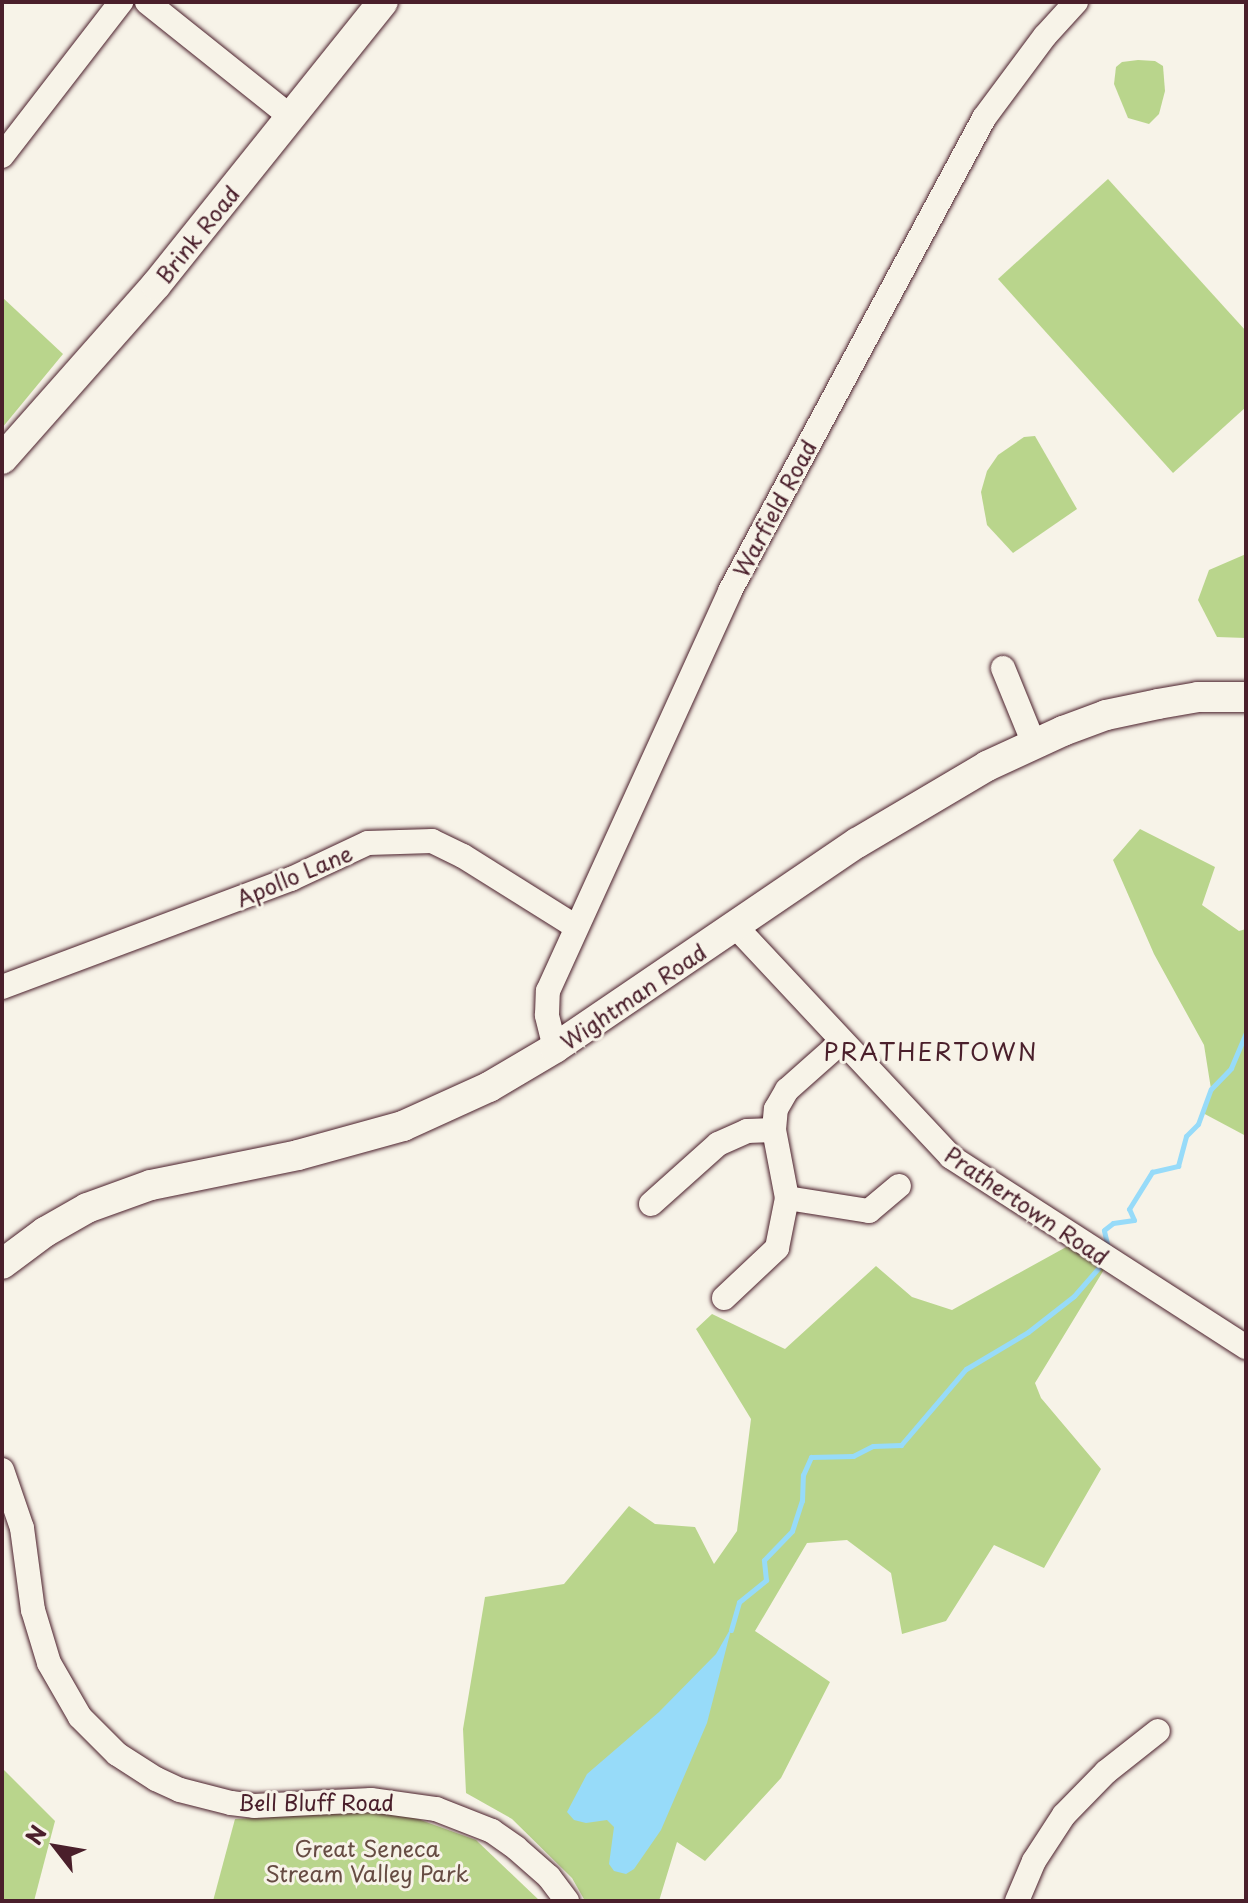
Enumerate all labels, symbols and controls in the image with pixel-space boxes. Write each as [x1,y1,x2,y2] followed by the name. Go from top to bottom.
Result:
[150,180,244,288] street label: Brink Road
[727,435,821,581] street label: Warfield Road
[232,839,356,911] street label: Apollo Lane
[555,938,711,1054] street label: Wightman Road
[825,1038,1037,1066] district label: PRATHERTOWN
[941,1141,1113,1269] street label: Prathertown Road
[237,1789,395,1815] street label: Bell Bluff Road
[16,1807,96,1887] north arrow
[16,1818,54,1850] text: N
[265,1834,469,1886] park label: Great Seneca Stream Valley Park

